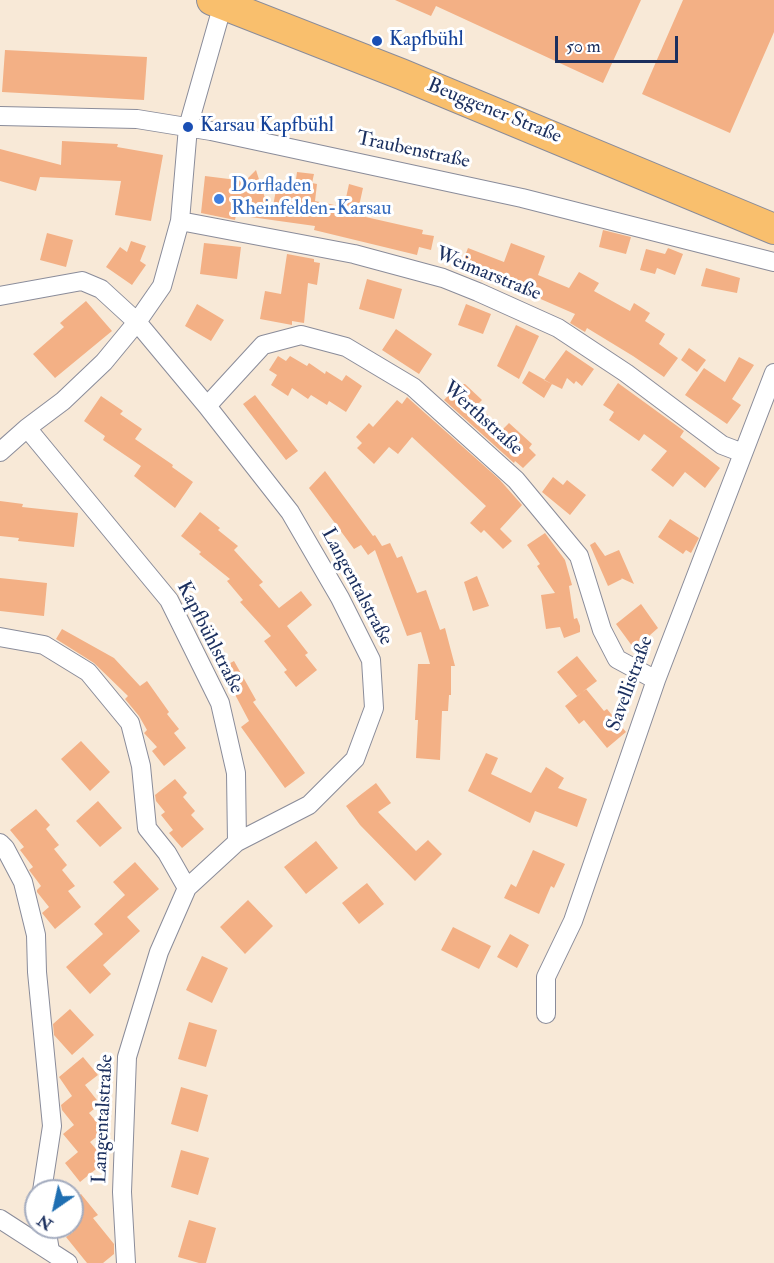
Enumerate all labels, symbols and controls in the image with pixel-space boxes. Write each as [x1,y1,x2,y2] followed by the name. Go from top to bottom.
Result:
[558,24,681,62] scale bar
[389,29,464,53] place label: Kapfbühl
[370,34,384,48] marker: Kapfbühl
[566,35,601,58] text: 50 m
[423,74,565,150] street label: Beuggener Straße
[200,115,334,139] place label: Karsau Kapfbühl
[181,120,195,134] marker: Karsau Kapfbühl
[354,127,472,175] street label: Traubenstraße
[231,175,392,222] place label: Dorfladen Rheinfelden-Karsau
[212,192,226,206] marker: Dorfladen Rheinfelden-Karsau
[432,243,544,307] street label: Weimarstraße
[437,377,527,461] street label: Werthstraße
[315,524,397,650] street label: Langentalstraße
[170,578,248,698] street label: Kapfbühlstraße
[603,633,659,735] street label: Savellistraße
[89,1054,119,1184] street label: Langentalstraße
[24,1179,84,1239] north arrow
[34,1210,57,1235] text: N

